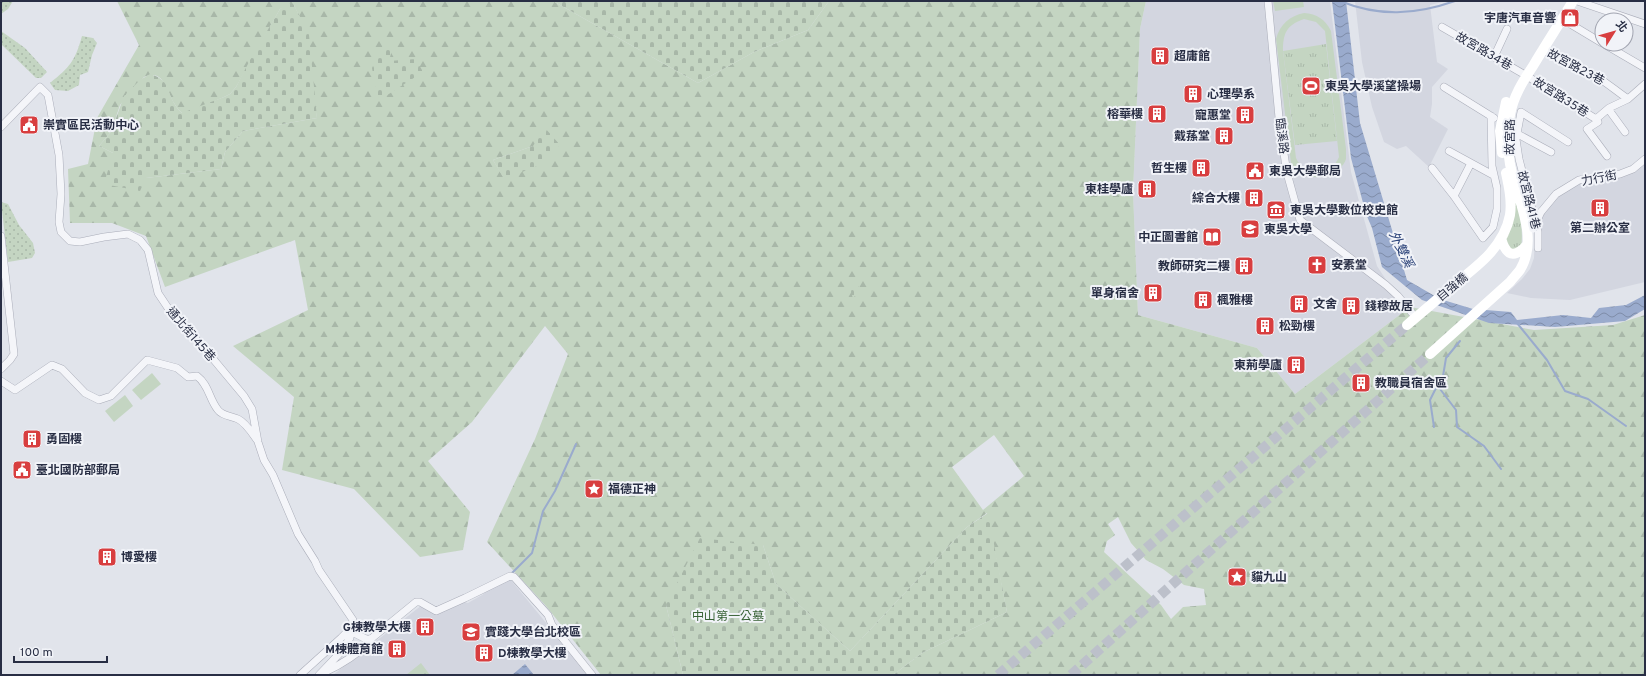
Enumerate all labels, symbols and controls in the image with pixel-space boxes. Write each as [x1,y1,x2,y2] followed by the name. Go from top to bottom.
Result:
[1559,7,1581,29] shop icon: 宇唐汽車音響
[1484,11,1556,27] place label: 宇唐汽車音響
[1594,12,1634,52] north arrow
[1612,18,1630,35] text: 北
[1452,29,1515,74] street label: 故宮路34巷
[1149,45,1171,67] building icon: 超庸館
[1544,46,1607,90] street label: 故宮路23巷
[1174,49,1210,65] place label: 超庸館
[1530,74,1591,121] street label: 故宮路35巷
[1300,75,1322,97] sports icon: 東吳大學溪望操場
[1325,79,1421,95] place label: 東吳大學溪望操場
[1182,83,1204,105] building icon: 心理學系
[1207,87,1255,103] place label: 心理學系
[1146,103,1168,125] building icon: 榕華樓
[1234,104,1256,126] building icon: 寵惠堂
[1107,107,1143,123] place label: 榕華樓
[1195,108,1231,124] place label: 寵惠堂
[18,114,40,136] public building icon: 崇實區民活動中心
[1271,117,1291,155] street label: 臨溪路
[43,118,139,134] place label: 崇實區民活動中心
[1503,119,1519,155] street label: 故宮路
[1213,125,1235,147] building icon: 戴蓀堂
[1174,129,1210,145] place label: 戴蓀堂
[1190,157,1212,179] building icon: 哲生樓
[1244,160,1266,182] public building icon: 東吳大學郵局
[1151,161,1187,177] place label: 哲生樓
[1269,164,1341,180] place label: 東吳大學郵局
[1580,168,1618,190] street label: 力行街
[1513,169,1543,231] street label: 故宮路41巷
[1136,178,1158,200] building icon: 東桂學廬
[1085,182,1133,198] place label: 東桂學廬
[1243,187,1265,209] building icon: 綜合大樓
[1192,191,1240,207] place label: 綜合大樓
[1589,197,1611,219] building icon: 第二辦公室
[1265,199,1287,221] museum icon: 東吳大學數位校史館
[1290,203,1398,219] place label: 東吳大學數位校史館
[1239,218,1261,240] school or university icon: 東吳大學
[1570,221,1630,237] place label: 第二辦公室
[1264,222,1312,238] place label: 東吳大學
[1201,226,1223,248] library icon: 中正圖書館
[1384,229,1417,273] water label: 外雙溪
[1138,230,1198,246] place label: 中正圖書館
[1306,254,1328,276] church icon: 安素堂
[1233,255,1255,277] building icon: 教師研究二樓
[1331,258,1367,274] place label: 安素堂
[1158,259,1230,275] place label: 教師研究二樓
[1434,270,1472,305] street label: 自強橋
[1142,282,1164,304] building icon: 單身宿舍
[1091,286,1139,302] place label: 單身宿舍
[1192,289,1214,311] building icon: 楓雅樓
[1217,293,1253,309] place label: 楓雅樓
[1288,293,1310,315] building icon: 文舍
[1340,295,1362,317] building icon: 錢穆故居
[1313,297,1337,313] place label: 文舍
[1365,299,1413,315] place label: 錢穆故居
[162,304,218,365] street label: 通北街145巷
[1254,315,1276,337] building icon: 松勁樓
[1279,319,1315,335] place label: 松勁樓
[1285,354,1307,376] building icon: 東荊學廬
[1234,358,1282,374] place label: 東荊學廬
[1350,372,1372,394] building icon: 教職員宿舍區
[1375,376,1447,392] place label: 教職員宿舍區
[21,428,43,450] building icon: 勇固樓
[46,432,82,448] place label: 勇固樓
[11,459,33,481] public building icon: 臺北國防部郵局
[36,463,120,479] place label: 臺北國防部郵局
[583,478,605,500] place icon: 福德正神
[608,482,656,498] place label: 福德正神
[96,546,118,568] building icon: 博愛樓
[121,550,157,566] place label: 博愛樓
[1226,566,1248,588] place icon: 貓九山
[1251,570,1287,586] place label: 貓九山
[692,609,764,625] park label: 中山第一公墓
[414,616,436,638] building icon: G棟教學大樓
[343,620,411,636] place label: G棟教學大樓
[460,621,482,643] school or university icon: 實踐大學台北校區
[485,625,581,641] place label: 實踐大學台北校區
[14,638,107,664] scale bar
[386,638,408,660] building icon: M棟體育館
[325,642,383,658] place label: M棟體育館
[473,642,495,664] building icon: D棟教學大樓
[20,645,53,661] text: 100 m
[498,646,567,662] place label: D棟教學大樓

